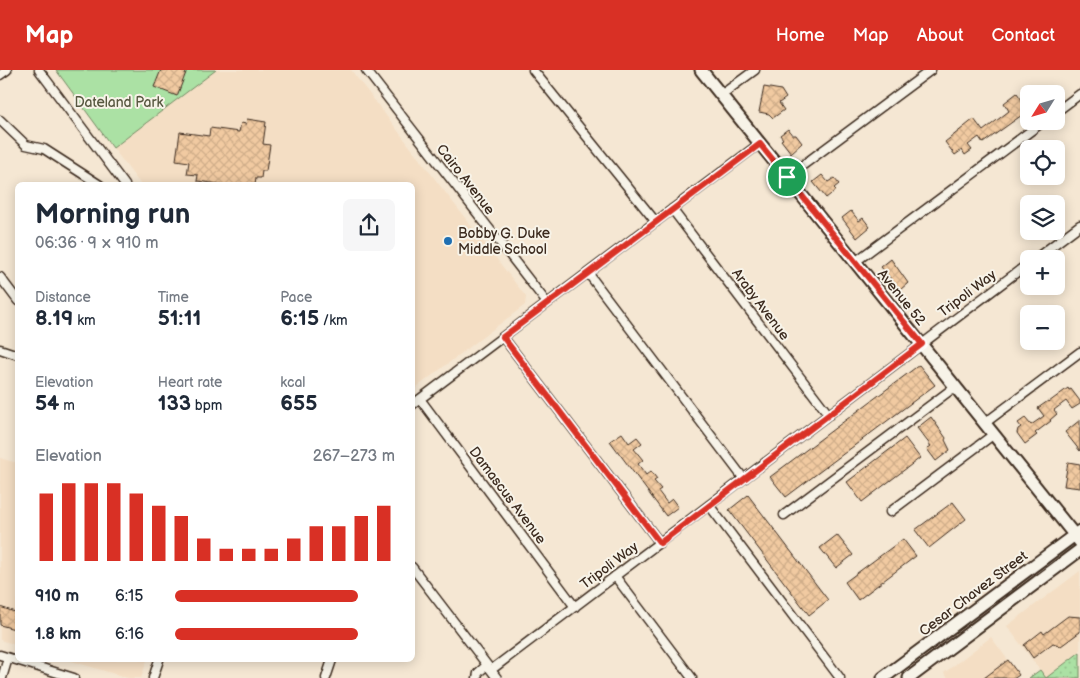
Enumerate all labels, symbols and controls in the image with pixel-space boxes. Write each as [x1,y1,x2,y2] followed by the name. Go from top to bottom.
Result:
[25,21,73,50] text: Map
[776,25,825,46] text: Home
[853,25,889,46] text: Map
[917,25,964,46] text: About
[992,25,1055,46] text: Contact
[1020,85,1065,130] north arrow
[1020,85,1065,350] map controls
[75,94,164,111] park label: Dateland Park
[1020,140,1065,185] button: locate
[433,141,498,218] street label: Cairo Avenue
[766,156,808,198] pin
[773,163,801,191] icon: arrive
[1020,195,1065,240] button: layers
[35,198,190,231] text: Morning run
[343,199,395,251] button: share
[458,225,550,258] place label: Bobby G. Duke Middle School
[35,234,158,253] text: 06:36 · 9 × 910 m
[442,235,454,247] marker: Bobby G. Duke Middle School
[1020,250,1065,295] button: +
[728,265,793,343] street label: Araby Avenue
[874,266,930,329] street label: Avenue 52
[935,266,1000,321] street label: Tripoli Way
[35,289,91,306] text: Distance
[158,289,189,306] text: Time
[280,289,312,306] text: Pace
[1020,305,1065,350] button: −
[35,306,73,331] text: 8.19
[158,306,201,331] text: 51:11
[280,306,319,331] text: 6:15
[73,312,96,329] text: km
[319,312,348,329] text: /km
[35,374,93,391] text: Elevation
[158,374,222,391] text: Heart rate
[280,374,305,391] text: kcal
[35,391,60,416] text: 54
[158,391,191,416] text: 133
[280,391,317,416] text: 655
[60,397,75,414] text: m
[191,397,222,414] text: bpm
[466,443,550,547] street label: Damascus Avenue
[35,447,102,466] text: Elevation
[313,447,395,466] text: 267–273 m
[577,538,642,593] street label: Tripoli Way
[916,547,1031,640] street label: Cesar Chavez Street
[35,587,79,606] text: 910 m
[115,587,143,606] text: 6:15
[35,625,81,644] text: 1.8 km
[115,625,144,644] text: 6:16

